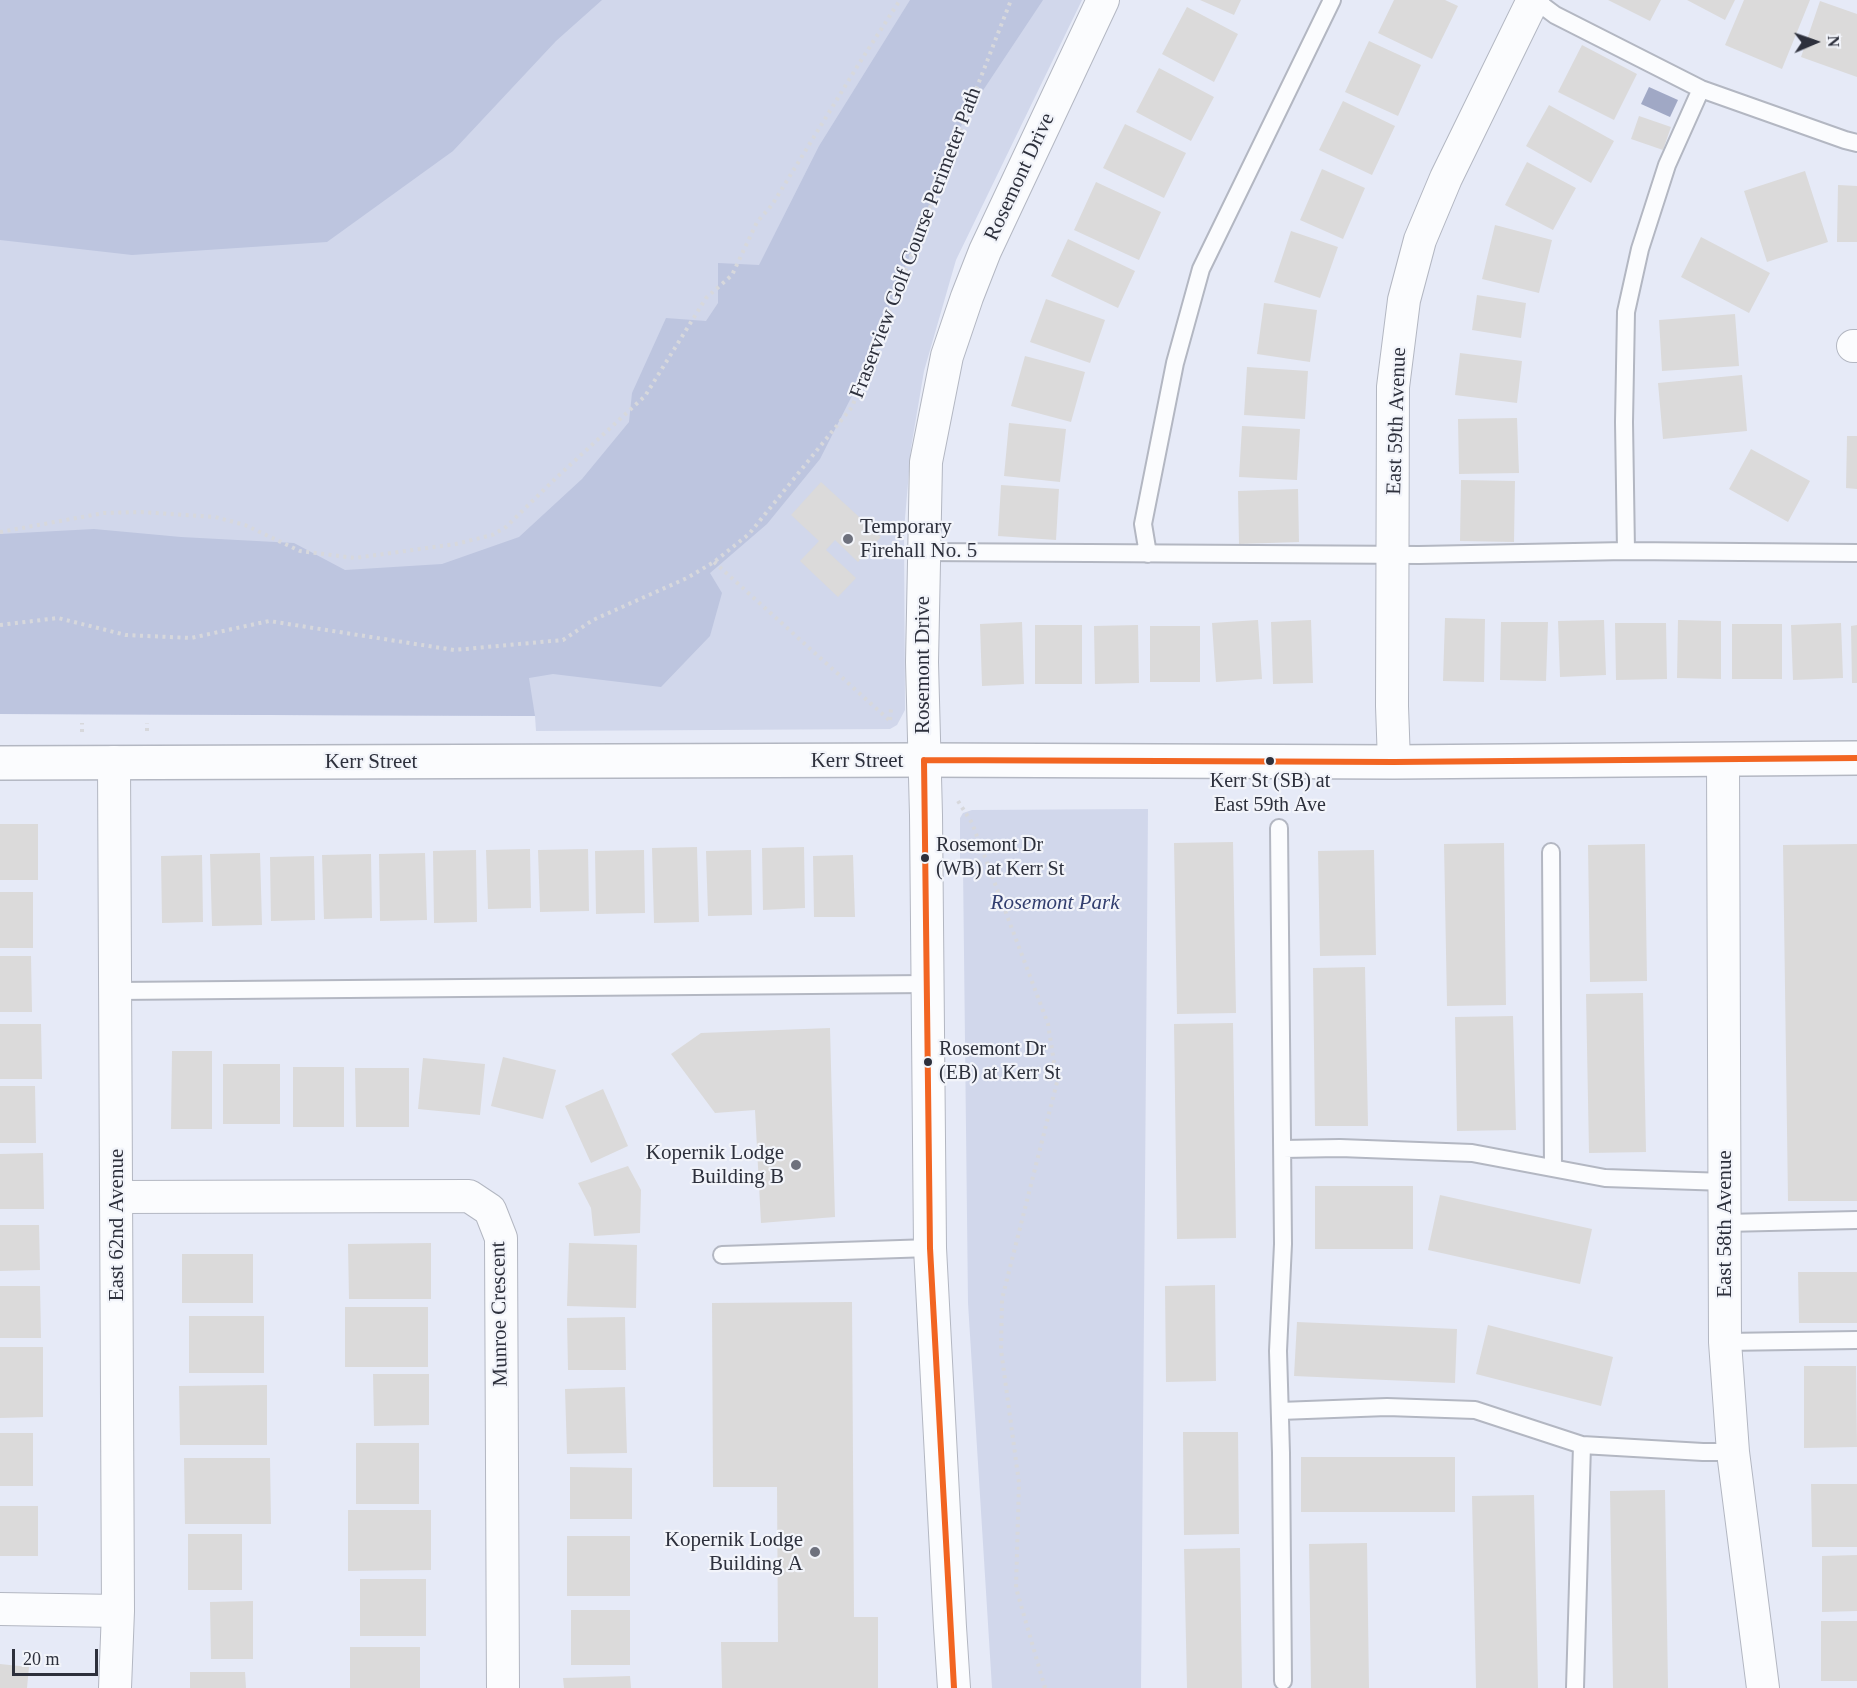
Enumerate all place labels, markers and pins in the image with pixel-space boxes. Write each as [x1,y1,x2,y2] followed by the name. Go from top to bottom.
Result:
[860,514,977,564] place label: Temporary Firehall No. 5
[841,532,855,546] marker: Temporary Firehall No. 5
[1264,755,1276,767] marker: Kerr St (SB) at East 59th Ave
[1210,770,1330,817] place label: Kerr St (SB) at East 59th Ave
[936,834,1064,881] place label: Rosemont Dr (WB) at Kerr St
[919,852,931,864] marker: Rosemont Dr (WB) at Kerr St
[939,1038,1061,1085] place label: Rosemont Dr (EB) at Kerr St
[922,1056,934,1068] marker: Rosemont Dr (EB) at Kerr St
[646,1140,784,1190] place label: Kopernik Lodge Building B
[789,1158,803,1172] marker: Kopernik Lodge Building B
[665,1527,803,1577] place label: Kopernik Lodge Building A
[808,1545,822,1559] marker: Kopernik Lodge Building A

